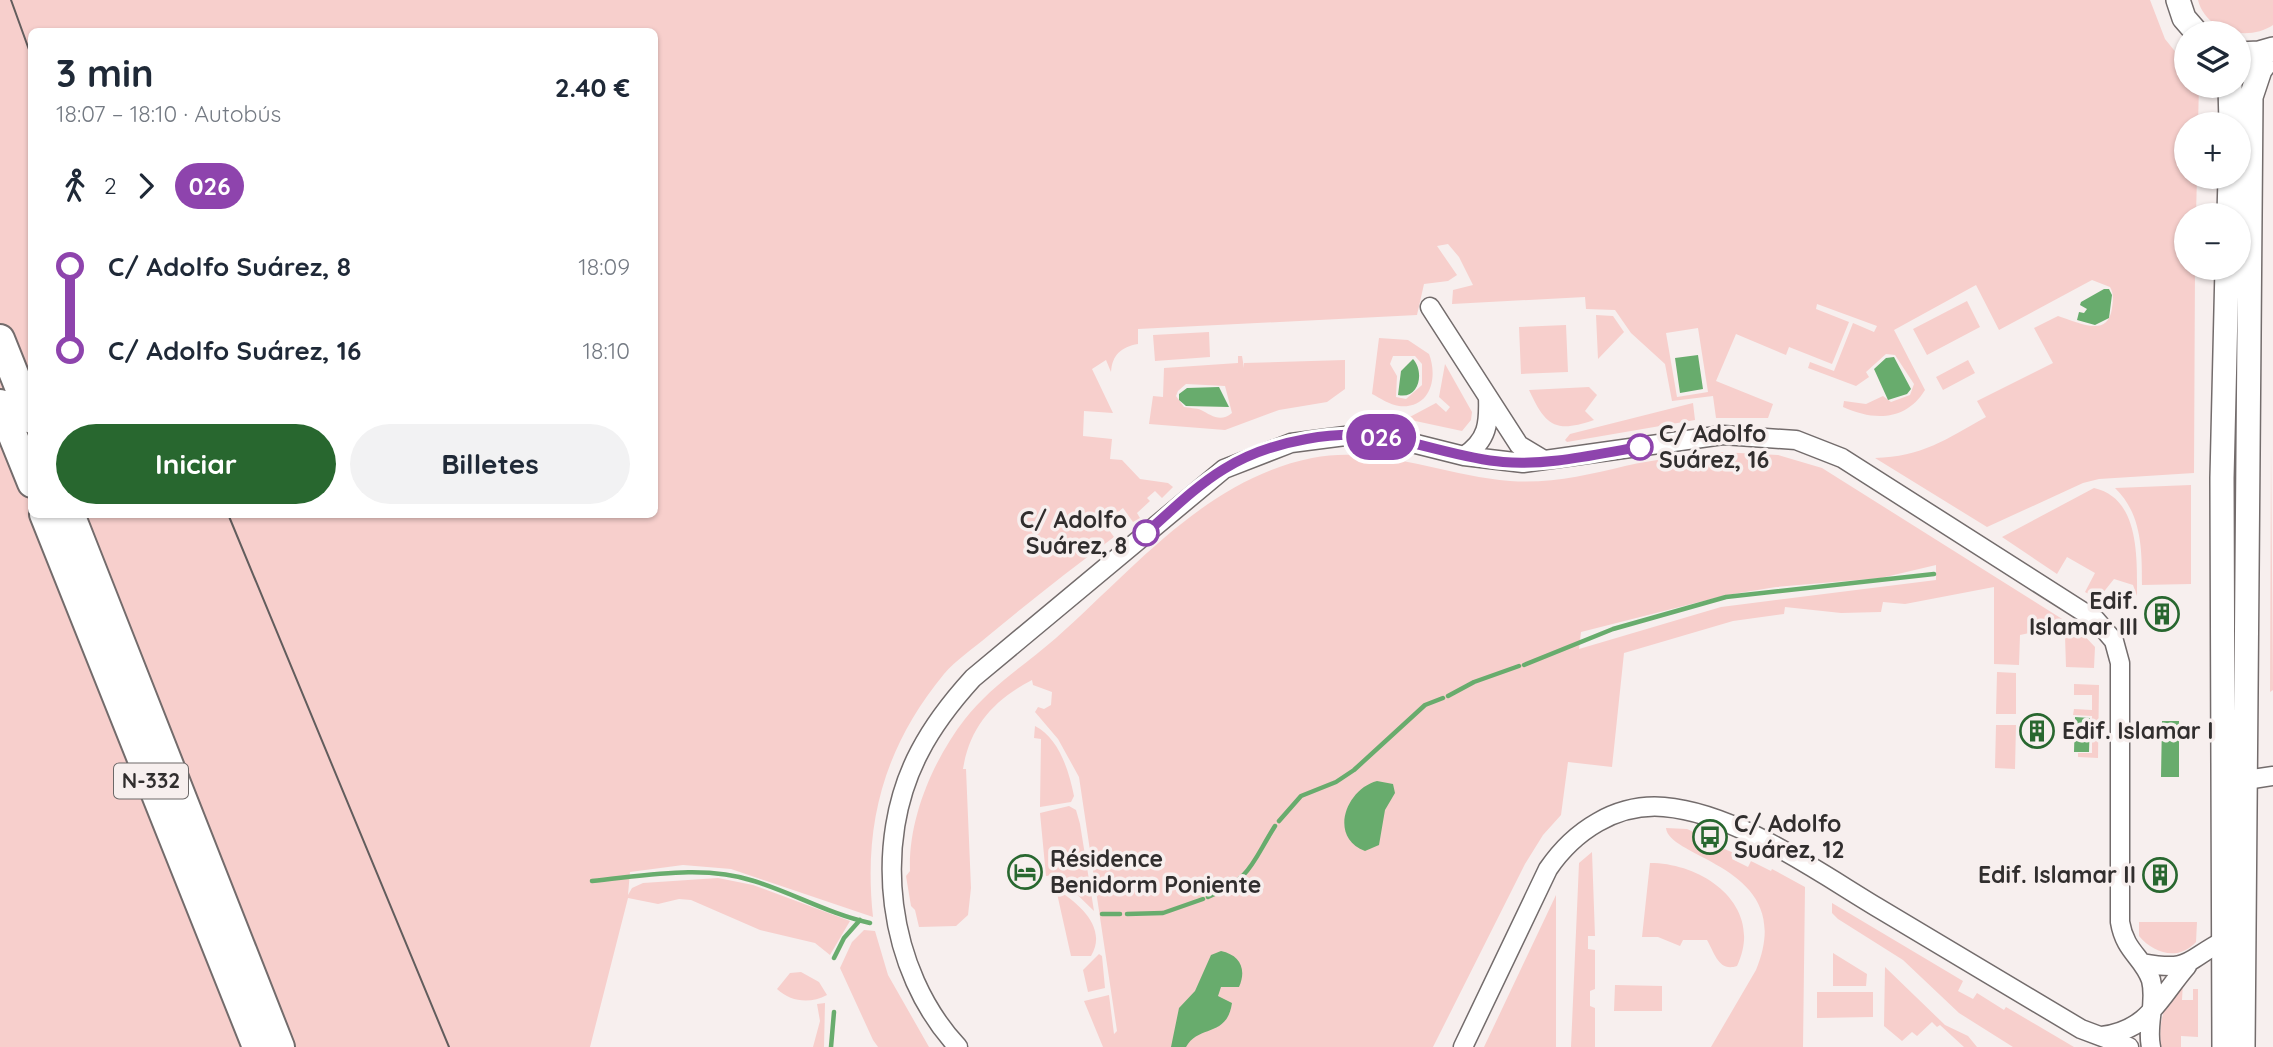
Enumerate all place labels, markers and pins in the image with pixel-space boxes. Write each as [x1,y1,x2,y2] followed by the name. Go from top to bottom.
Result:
[1659,419,1769,474] place label: C/ Adolfo Suárez, 16
[1627,434,1653,460] marker: C/ Adolfo Suárez, 16
[1020,505,1127,560] place label: C/ Adolfo Suárez, 8
[1133,520,1159,546] marker: C/ Adolfo Suárez, 8
[2029,586,2138,641] place label: Edif. Islamar III
[2143,595,2181,633] building icon: Edif. Islamar III
[2018,712,2056,750] building icon: Edif. Islamar I
[2062,716,2214,745] place label: Edif. Islamar I
[1734,809,1845,864] place label: C/ Adolfo Suárez, 12
[1691,818,1729,856] bus stop icon: C/ Adolfo Suárez, 12
[1050,844,1261,899] place label: Résidence Benidorm Poniente
[1006,853,1044,891] hotel icon: Résidence Benidorm Poniente
[2141,856,2179,894] building icon: Edif. Islamar II
[1978,860,2136,889] place label: Edif. Islamar II

